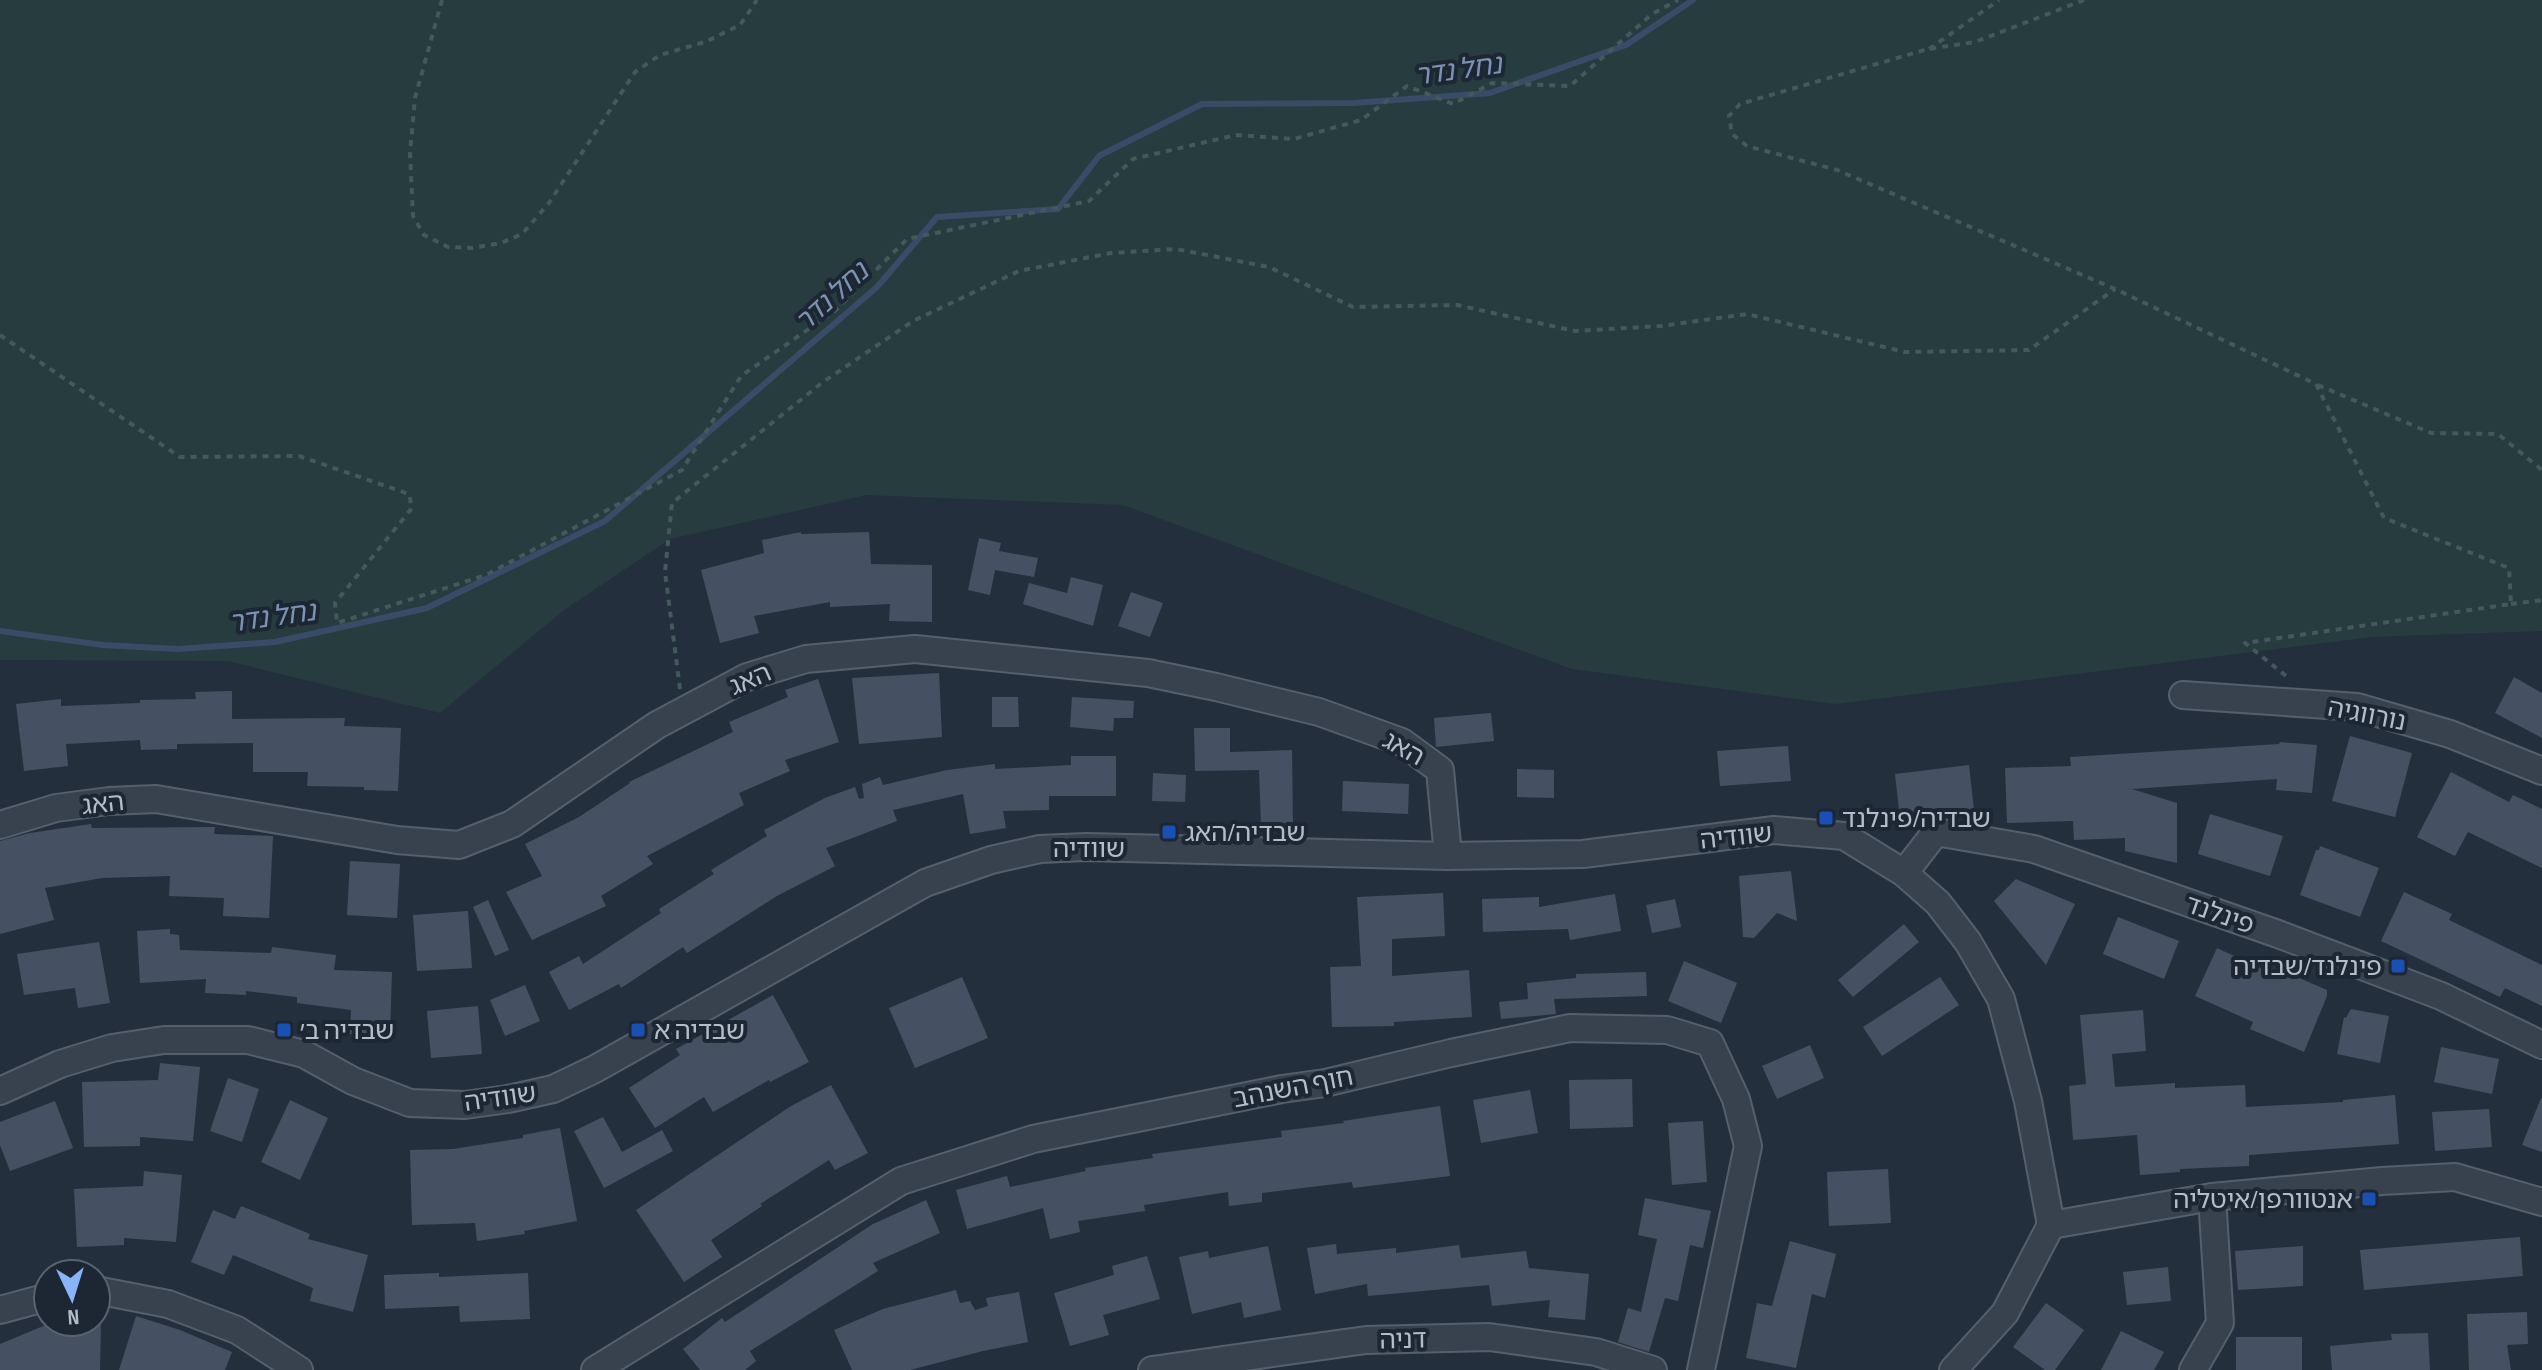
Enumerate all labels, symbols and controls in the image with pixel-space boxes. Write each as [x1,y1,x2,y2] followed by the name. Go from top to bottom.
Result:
[1413,48,1506,93] water label: נחל נדר
[788,254,877,339] water label: נחל נדר
[227,595,320,640] water label: נחל נדר
[725,658,776,703] street label: האג
[2325,693,2408,738] street label: נורווגיה
[1377,725,1429,773] street label: האג
[80,787,126,822] street label: האג
[1842,804,1991,835] place label: שבדיה/פינלנד
[1817,809,1835,827] marker: שבדיה/פינלנד
[1185,818,1305,849] place label: שבדיה/האג
[1699,818,1774,857] street label: שוודיה
[1160,823,1178,841] marker: שבדיה/האג
[1053,834,1125,865] street label: שוודיה
[2181,889,2258,942] street label: פינלנד
[2233,952,2382,983] place label: פינלנד/שבדיה
[2389,957,2407,975] marker: פינלנד/שבדיה
[300,1016,394,1047] place label: שבדיה ב׳
[654,1016,745,1047] place label: שבדיה א
[275,1021,293,1039] marker: שבדיה ב׳
[629,1021,647,1039] marker: שבדיה א
[1231,1062,1356,1115] street label: חוף השנהב
[462,1078,538,1119] street label: שוודיה
[2173,1185,2353,1216] place label: אנטוורפן/איטליה
[2360,1190,2378,1208] marker: אנטוורפן/איטליה
[32,1258,112,1338] north arrow
[66,1303,80,1330] text: N
[1379,1325,1427,1356] street label: דניה

